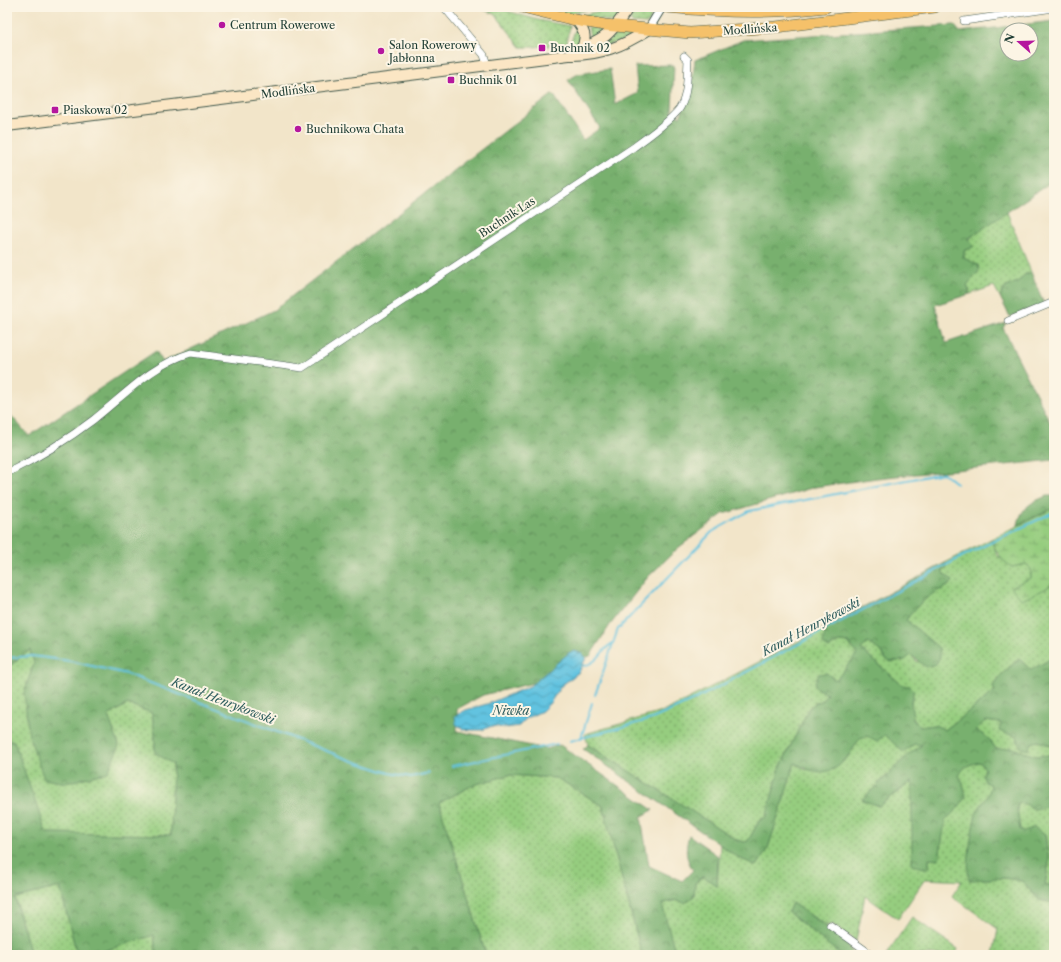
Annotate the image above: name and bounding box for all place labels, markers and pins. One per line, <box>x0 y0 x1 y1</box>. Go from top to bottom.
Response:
place label: Centrum Rowerowe <box>230 18 335 32</box>
marker: Centrum Rowerowe <box>217 20 227 30</box>
place label: Salon Rowerowy Jabłonna <box>387 38 478 65</box>
place label: Buchnik 02 <box>550 41 610 55</box>
marker: Buchnik 02 <box>537 43 547 53</box>
marker: Salon Rowerowy Jabłonna <box>376 46 386 56</box>
place label: Buchnik 01 <box>459 73 517 87</box>
marker: Buchnik 01 <box>446 75 456 85</box>
place label: Piaskowa 02 <box>63 103 127 117</box>
marker: Piaskowa 02 <box>50 105 60 115</box>
place label: Buchnikowa Chata <box>306 122 404 136</box>
marker: Buchnikowa Chata <box>293 124 303 134</box>

